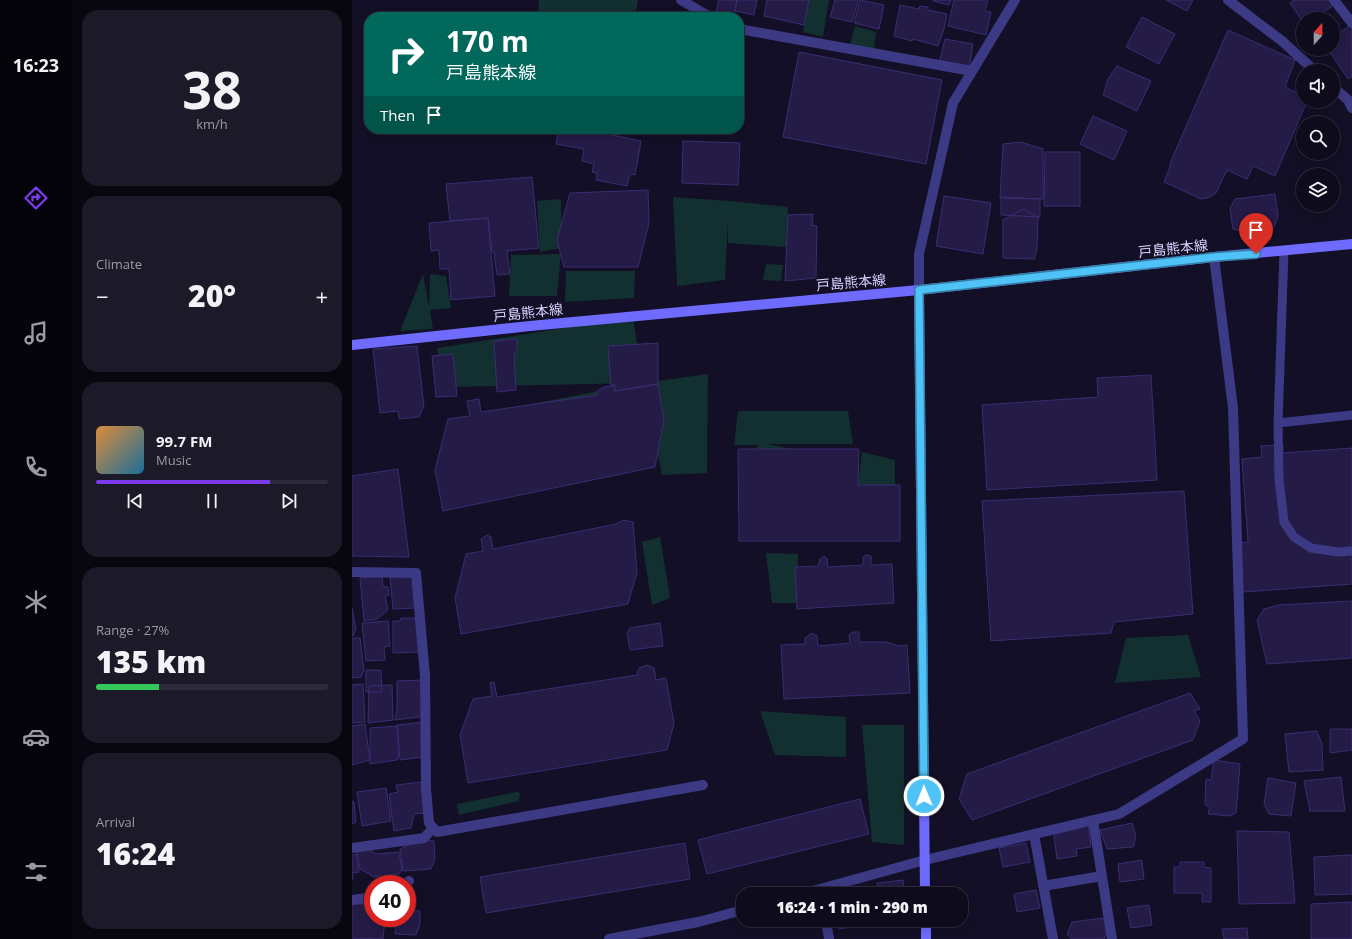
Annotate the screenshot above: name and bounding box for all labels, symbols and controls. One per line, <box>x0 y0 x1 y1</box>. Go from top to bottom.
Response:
north arrow <box>1296 12 1340 56</box>
map controls <box>1296 12 1340 212</box>
text: 170 m <box>446 22 529 60</box>
icon: right <box>380 28 432 80</box>
text: 16:23 <box>13 53 59 77</box>
text: 38 <box>182 53 242 124</box>
text: 戸島熊本線 <box>446 60 536 84</box>
button: sound <box>1296 64 1340 108</box>
icon: arrive <box>423 104 445 126</box>
text: Then <box>380 105 415 125</box>
text: km/h <box>196 115 228 133</box>
button: search <box>1296 116 1340 160</box>
button: layers <box>1296 168 1340 212</box>
icon: directions <box>22 184 50 212</box>
pin <box>1239 213 1273 254</box>
icon: arrive <box>1245 219 1267 241</box>
street label: 戸島熊本線 <box>1137 235 1209 261</box>
text: Climate <box>96 255 142 273</box>
street label: 戸島熊本線 <box>815 269 887 295</box>
text: 20° <box>188 275 236 316</box>
text: − <box>96 281 109 311</box>
text: + <box>315 281 328 311</box>
street label: 戸島熊本線 <box>492 299 564 325</box>
icon: music <box>22 319 50 347</box>
text: 99.7 FM <box>156 431 212 451</box>
text: Music <box>156 451 191 469</box>
icon: phone <box>22 453 50 481</box>
icon: previous <box>124 490 146 512</box>
icon: pause <box>201 490 223 512</box>
icon: next <box>278 490 300 512</box>
icon: climate <box>22 588 50 616</box>
text: Range · 27% <box>96 621 169 639</box>
text: 135 km <box>96 641 206 682</box>
icon: car <box>22 723 50 751</box>
position arrow <box>903 775 945 817</box>
text: Arrival <box>96 813 135 831</box>
text: 16:24 <box>96 833 175 874</box>
icon: filters <box>22 858 50 886</box>
speed limit sign: 40 <box>364 875 416 927</box>
text: 16:24 · 1 min · 290 m <box>776 897 928 917</box>

